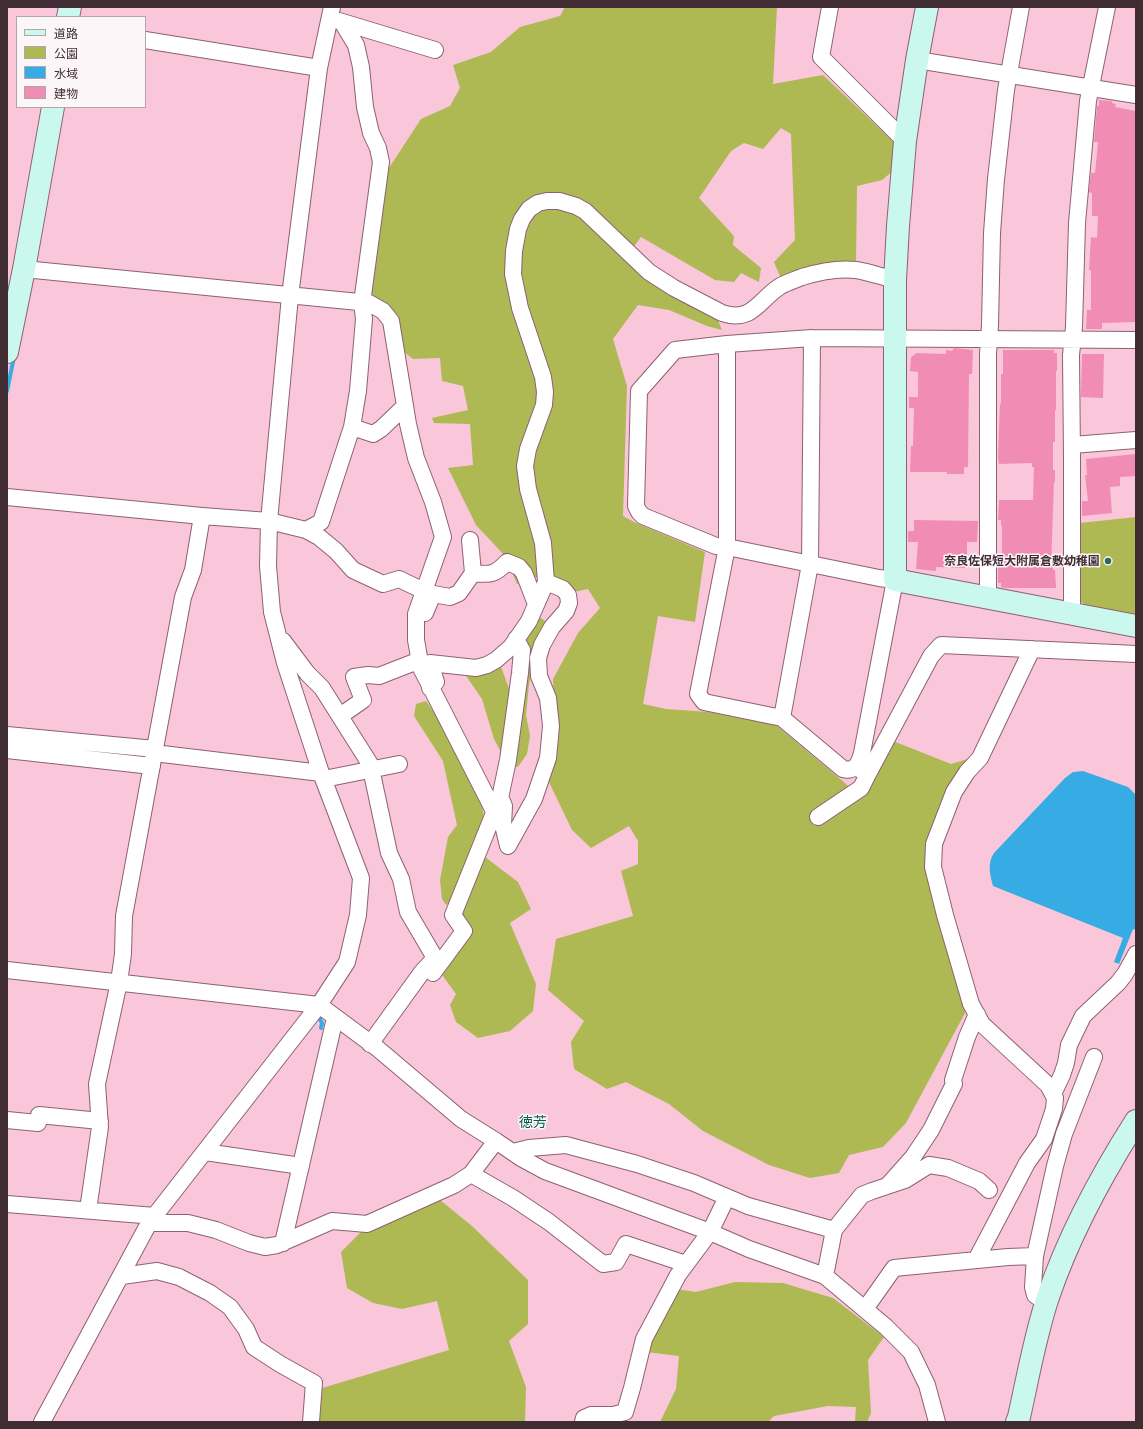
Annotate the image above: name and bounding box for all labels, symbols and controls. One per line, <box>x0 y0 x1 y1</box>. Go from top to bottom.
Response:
legend <box>16 16 146 108</box>
text: 道路 <box>54 26 78 40</box>
text: 公園 <box>54 46 78 60</box>
text: 水域 <box>54 66 78 80</box>
text: 建物 <box>54 86 78 100</box>
place label: 奈良佐保短大附属倉敷幼稚園 <box>944 554 1100 568</box>
marker: 奈良佐保短大附属倉敷幼稚園 <box>1103 556 1113 566</box>
district label: 徳芳 <box>519 1114 547 1130</box>

